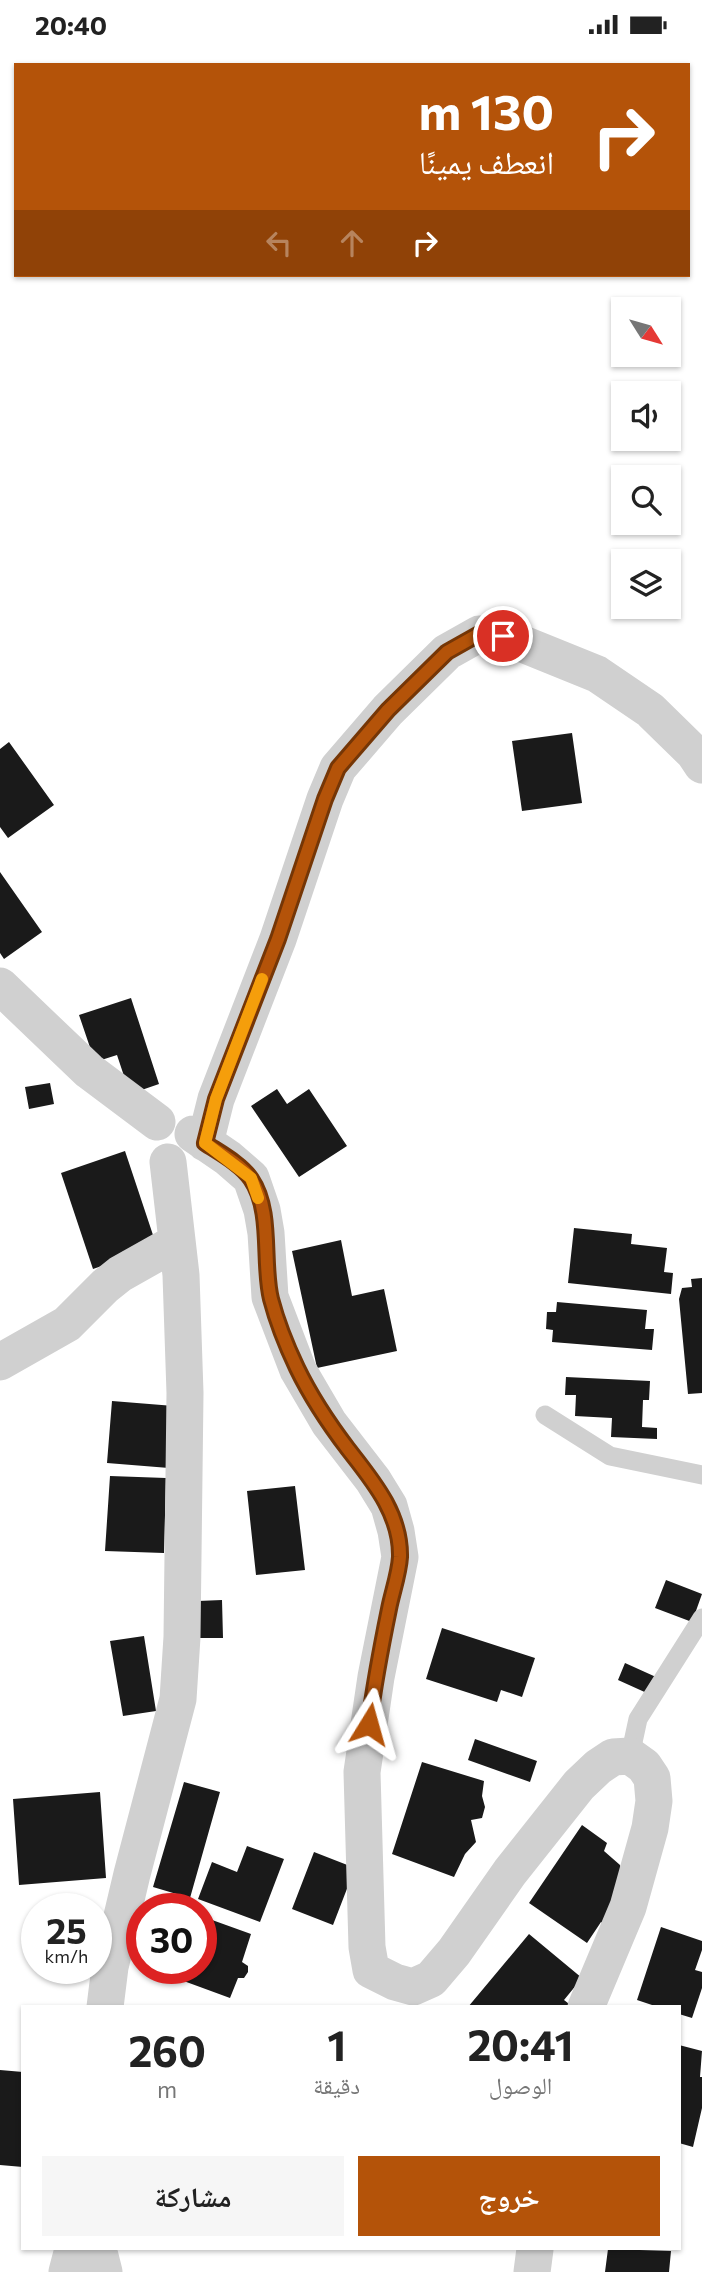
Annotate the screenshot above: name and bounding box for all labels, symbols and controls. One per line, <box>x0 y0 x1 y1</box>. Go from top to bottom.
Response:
text: 20:40 <box>35 9 107 40</box>
text: 130 m <box>419 80 554 140</box>
icon: right <box>578 91 669 182</box>
text: انعطف يمينًا <box>419 141 554 181</box>
icon: left <box>260 224 298 262</box>
icon: ahead <box>333 224 371 262</box>
icon: right <box>406 224 444 262</box>
north arrow <box>611 297 681 367</box>
map controls <box>611 297 681 619</box>
button: sound <box>611 381 681 451</box>
button: search <box>611 465 681 535</box>
button: layers <box>611 549 681 619</box>
pin <box>473 606 533 666</box>
icon: arrive <box>484 617 522 655</box>
position arrow <box>332 1687 406 1761</box>
speed limit sign: 30 <box>126 1893 217 1984</box>
text: 25 <box>46 1908 87 1951</box>
text: km/h <box>45 1945 88 1967</box>
text: 1 <box>327 2018 346 2070</box>
text: 20:41 <box>467 2018 574 2070</box>
text: 260 <box>128 2024 206 2076</box>
text: دقيقة <box>313 2071 360 2099</box>
text: الوصول <box>489 2071 552 2099</box>
text: m <box>157 2075 177 2103</box>
button: مشاركة <box>42 2156 344 2236</box>
button: خروج <box>358 2156 660 2236</box>

